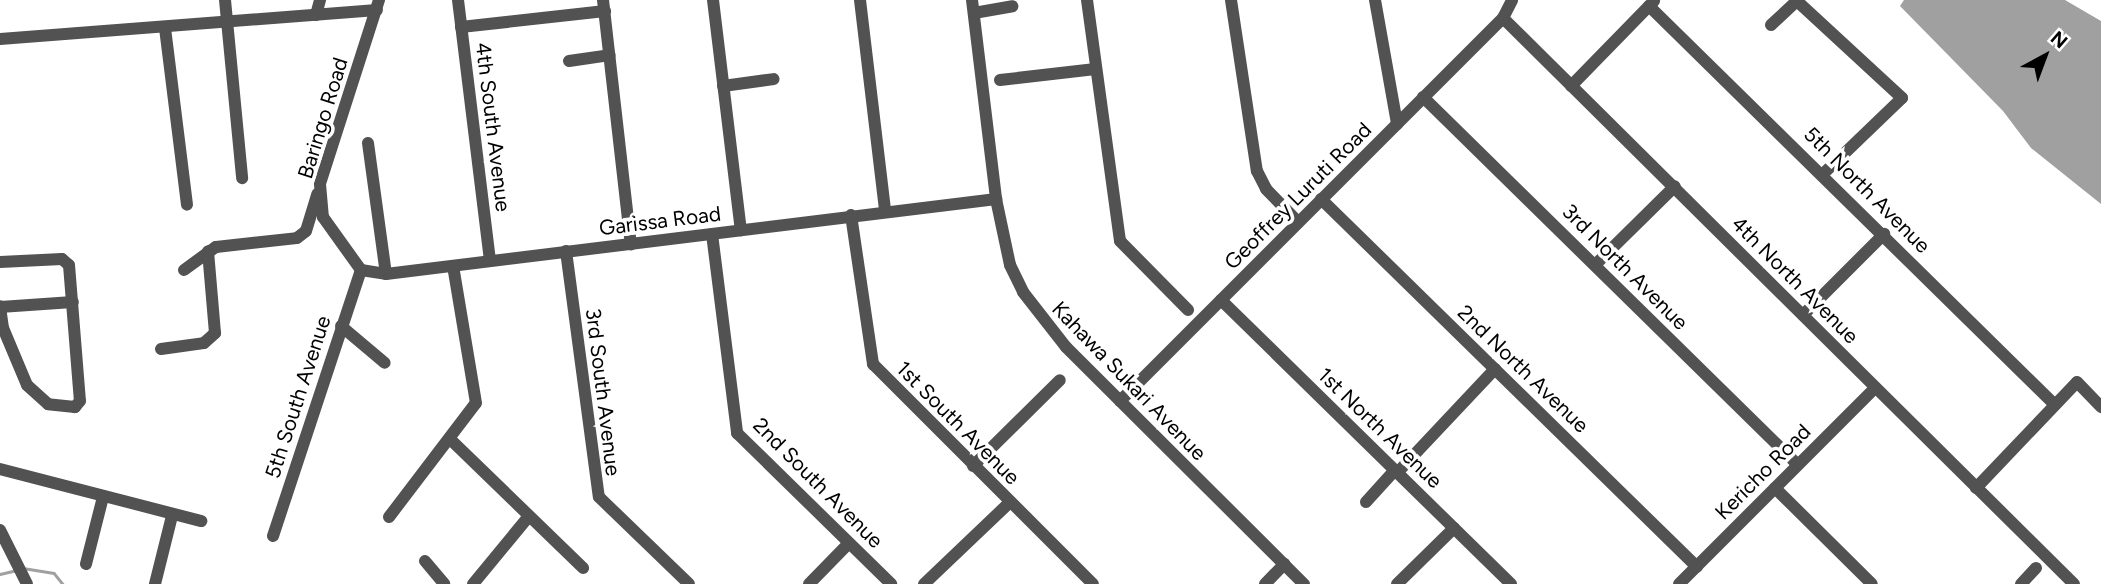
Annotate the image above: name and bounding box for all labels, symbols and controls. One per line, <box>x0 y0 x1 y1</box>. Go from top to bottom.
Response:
north arrow <box>2010 21 2080 91</box>
text: N <box>2046 26 2072 53</box>
street label: 4th South Avenue <box>470 41 516 213</box>
street label: Baringo Road <box>293 54 353 182</box>
street label: Geoffrey Luruti Road <box>1219 117 1377 275</box>
street label: 5th North Avenue <box>1799 122 1935 258</box>
street label: 3rd North Avenue <box>1557 199 1693 335</box>
street label: Garissa Road <box>598 201 722 241</box>
street label: 4th North Avenue <box>1726 211 1864 349</box>
street label: Kahawa Sukari Avenue <box>1047 296 1211 466</box>
street label: 2nd North Avenue <box>1452 300 1594 438</box>
street label: 3rd South Avenue <box>580 307 626 477</box>
street label: 5th South Avenue <box>260 312 336 482</box>
street label: 1st South Avenue <box>891 356 1025 490</box>
street label: 1st North Avenue <box>1313 362 1447 494</box>
street label: 2nd South Avenue <box>748 413 888 553</box>
street label: Kericho Road <box>1710 419 1816 525</box>

